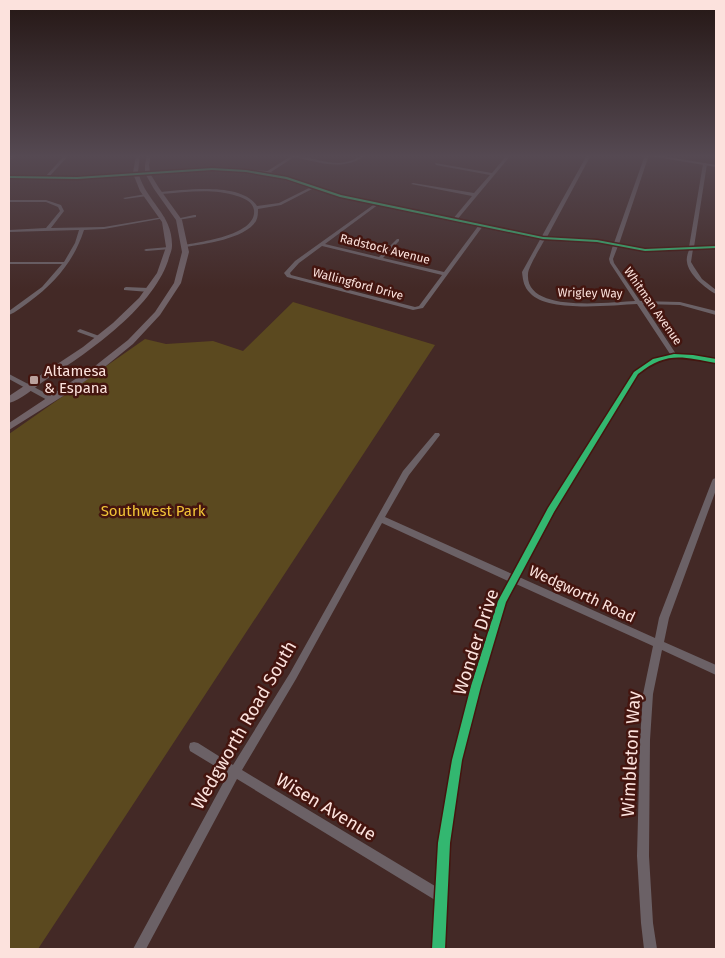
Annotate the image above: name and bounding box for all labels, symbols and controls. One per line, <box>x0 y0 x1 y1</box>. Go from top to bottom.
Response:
street label: Radstock Avenue <box>338 231 432 267</box>
street label: Wallingford Drive <box>311 265 405 303</box>
street label: Whitman Avenue <box>621 265 685 347</box>
street label: Wrigley Way <box>557 285 623 301</box>
place label: Altamesa & Espana <box>44 362 108 397</box>
marker: Altamesa & Espana <box>28 374 40 386</box>
park label: Southwest Park <box>101 502 206 520</box>
street label: Wedgworth Road <box>526 561 638 627</box>
street label: Wonder Drive <box>449 586 503 698</box>
street label: Wedgworth Road South <box>187 637 301 813</box>
street label: Wimbleton Way <box>617 690 645 817</box>
street label: Wisen Avenue <box>272 768 380 846</box>

